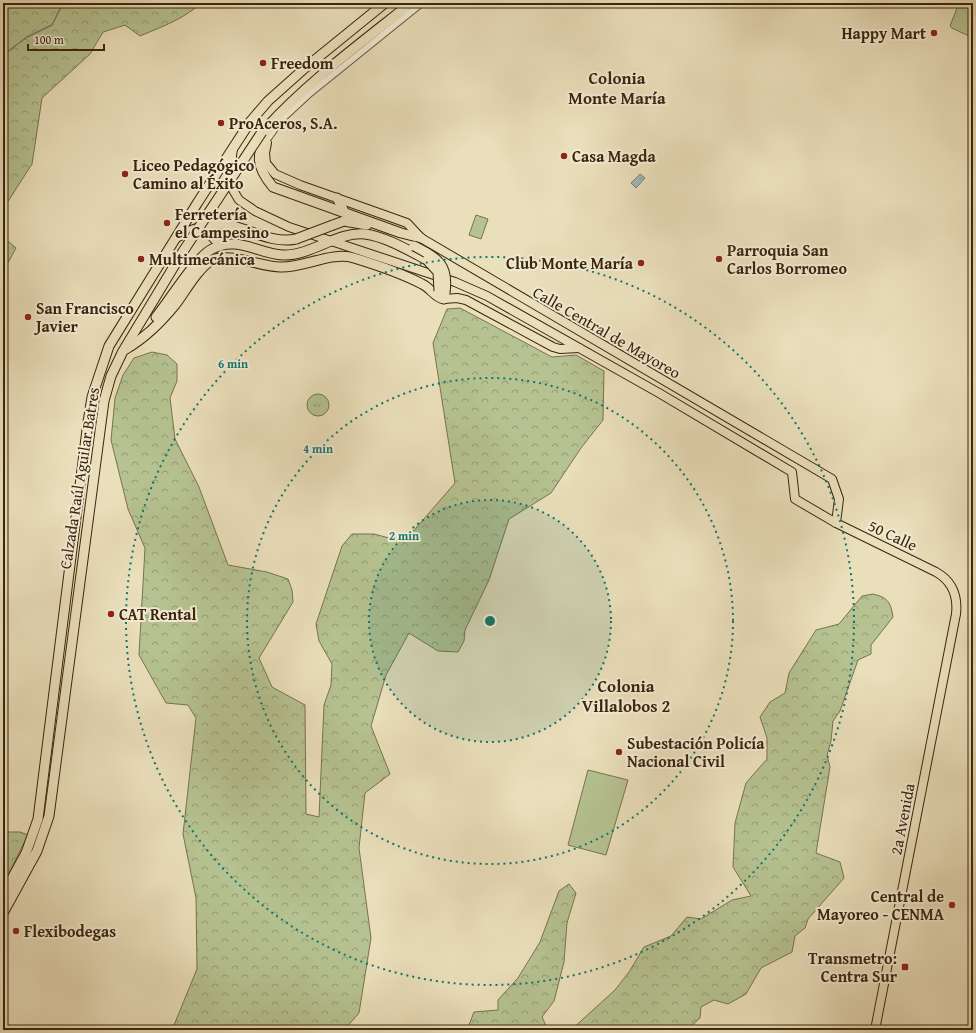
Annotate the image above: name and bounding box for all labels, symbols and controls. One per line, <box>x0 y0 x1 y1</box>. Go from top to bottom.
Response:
place label: Happy Mart <box>841 21 926 45</box>
scale bar <box>28 26 104 52</box>
marker: Happy Mart <box>929 28 939 38</box>
text: 100 m <box>34 31 64 48</box>
place label: Freedom <box>271 51 334 75</box>
marker: Freedom <box>258 58 268 68</box>
district label: Colonia Monte María <box>568 65 666 110</box>
place label: ProAceros, S.A. <box>229 111 338 135</box>
marker: ProAceros, S.A. <box>216 118 226 128</box>
place label: Casa Magda <box>572 144 656 168</box>
marker: Casa Magda <box>559 151 569 161</box>
place label: Liceo Pedagógico Camino al Éxito <box>133 153 255 195</box>
marker: Liceo Pedagógico Camino al Éxito <box>120 169 130 179</box>
place label: Ferretería el Campesino <box>175 202 270 244</box>
marker: Ferretería el Campesino <box>162 218 172 228</box>
place label: Parroquia San Carlos Borromeo <box>727 238 847 280</box>
place label: Multimecánica <box>149 247 256 271</box>
place label: Club Monte María <box>506 251 634 275</box>
marker: Multimecánica <box>136 254 146 264</box>
marker: Parroquia San Carlos Borromeo <box>714 254 724 264</box>
marker: Club Monte María <box>636 258 646 268</box>
street label: Calle Central de Mayoreo <box>529 280 685 384</box>
place label: San Francisco Javier <box>33 296 134 338</box>
marker: San Francisco Javier <box>23 312 33 322</box>
text: 6 min <box>218 355 248 372</box>
street label: Calzada Raúl Aguilar Batres <box>53 385 105 571</box>
text: 4 min <box>303 440 333 457</box>
street label: 50 Calle <box>865 513 921 557</box>
text: 2 min <box>389 527 419 544</box>
place label: CAT Rental <box>119 602 196 626</box>
marker: CAT Rental <box>106 609 116 619</box>
centre of rings <box>483 614 497 628</box>
district label: Colonia Villalobos 2 <box>582 673 670 718</box>
place label: Subestación Policía Nacional Civil <box>627 731 765 773</box>
marker: Subestación Policía Nacional Civil <box>614 747 624 757</box>
street label: 2a Avenida <box>883 781 921 857</box>
place label: Central de Mayoreo - CENMA <box>817 884 945 926</box>
marker: Central de Mayoreo - CENMA <box>947 900 957 910</box>
place label: Flexibodegas <box>24 919 116 943</box>
marker: Flexibodegas <box>11 926 21 936</box>
place label: Transmetro: Centra Sur <box>808 946 898 988</box>
marker: Transmetro: Centra Sur <box>900 962 910 972</box>

